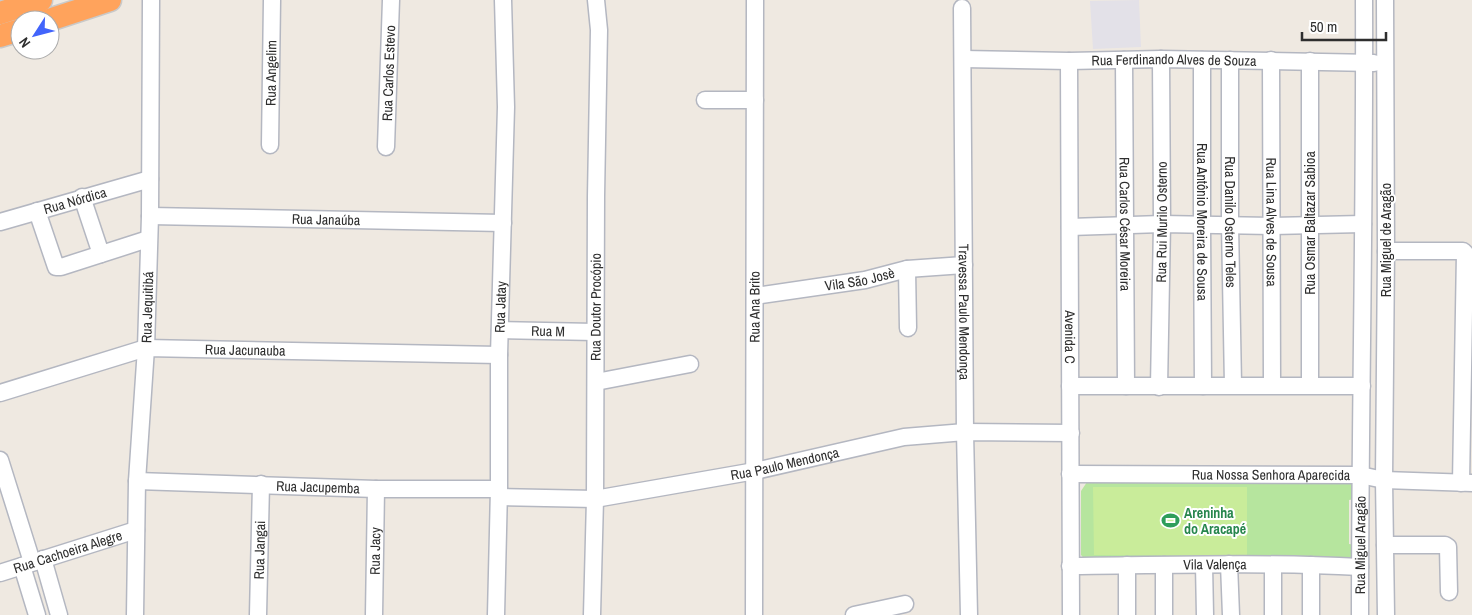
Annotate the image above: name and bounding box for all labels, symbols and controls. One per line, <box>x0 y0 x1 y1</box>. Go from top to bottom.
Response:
north arrow <box>10 10 60 60</box>
scale bar <box>1302 10 1386 42</box>
text: 50 m <box>1310 16 1337 37</box>
street label: Rua Carlos Estevo <box>378 25 399 121</box>
text: N <box>15 34 34 51</box>
street label: Rua Angelim <box>262 40 280 106</box>
street label: Rua Ferdinando Alves de Souza <box>1091 50 1257 70</box>
street label: Rua Antônio Moreira de Sousa <box>1193 143 1211 302</box>
street label: Rua Osmar Baltazar Sabioa <box>1301 151 1319 295</box>
street label: Rua Danilo Osterno Teles <box>1221 156 1240 288</box>
street label: Rua Carlos César Moreira <box>1116 157 1134 292</box>
street label: Rua Lina Alves de Sousa <box>1262 157 1281 287</box>
street label: Rua Rui Murilo Osterno <box>1152 161 1171 283</box>
street label: Rua Nórdica <box>41 183 109 218</box>
street label: Rua Miguel de Aragão <box>1377 183 1395 297</box>
street label: Rua Janaúba <box>292 210 361 229</box>
street label: Travessa Paulo Mendonça <box>955 244 974 381</box>
street label: Rua Doutor Procópio <box>586 253 605 361</box>
street label: Vila São Josè <box>824 264 897 295</box>
street label: Rua Jequitibá <box>137 271 157 343</box>
street label: Rua Ana Brito <box>745 271 764 343</box>
street label: Rua Jatay <box>491 281 510 333</box>
street label: Avenida C <box>1061 309 1079 364</box>
street label: Rua M <box>531 322 565 340</box>
street label: Rua Jacunauba <box>205 340 286 360</box>
street label: Rua Paulo Mendonça <box>729 443 841 484</box>
street label: Rua Nossa Senhora Aparecida <box>1192 465 1351 484</box>
street label: Rua Jacupemba <box>276 477 361 497</box>
street label: Rua Miguel Aragão <box>1351 496 1369 594</box>
place label: Areninha do Aracapé <box>1184 504 1246 538</box>
sports icon: Areninha do Aracapé <box>1160 511 1180 531</box>
street label: Rua Jangai <box>250 520 269 580</box>
street label: Rua Cachoeira Alegre <box>11 526 124 577</box>
street label: Rua Jacy <box>366 527 384 575</box>
street label: Vila Valença <box>1183 555 1247 574</box>

